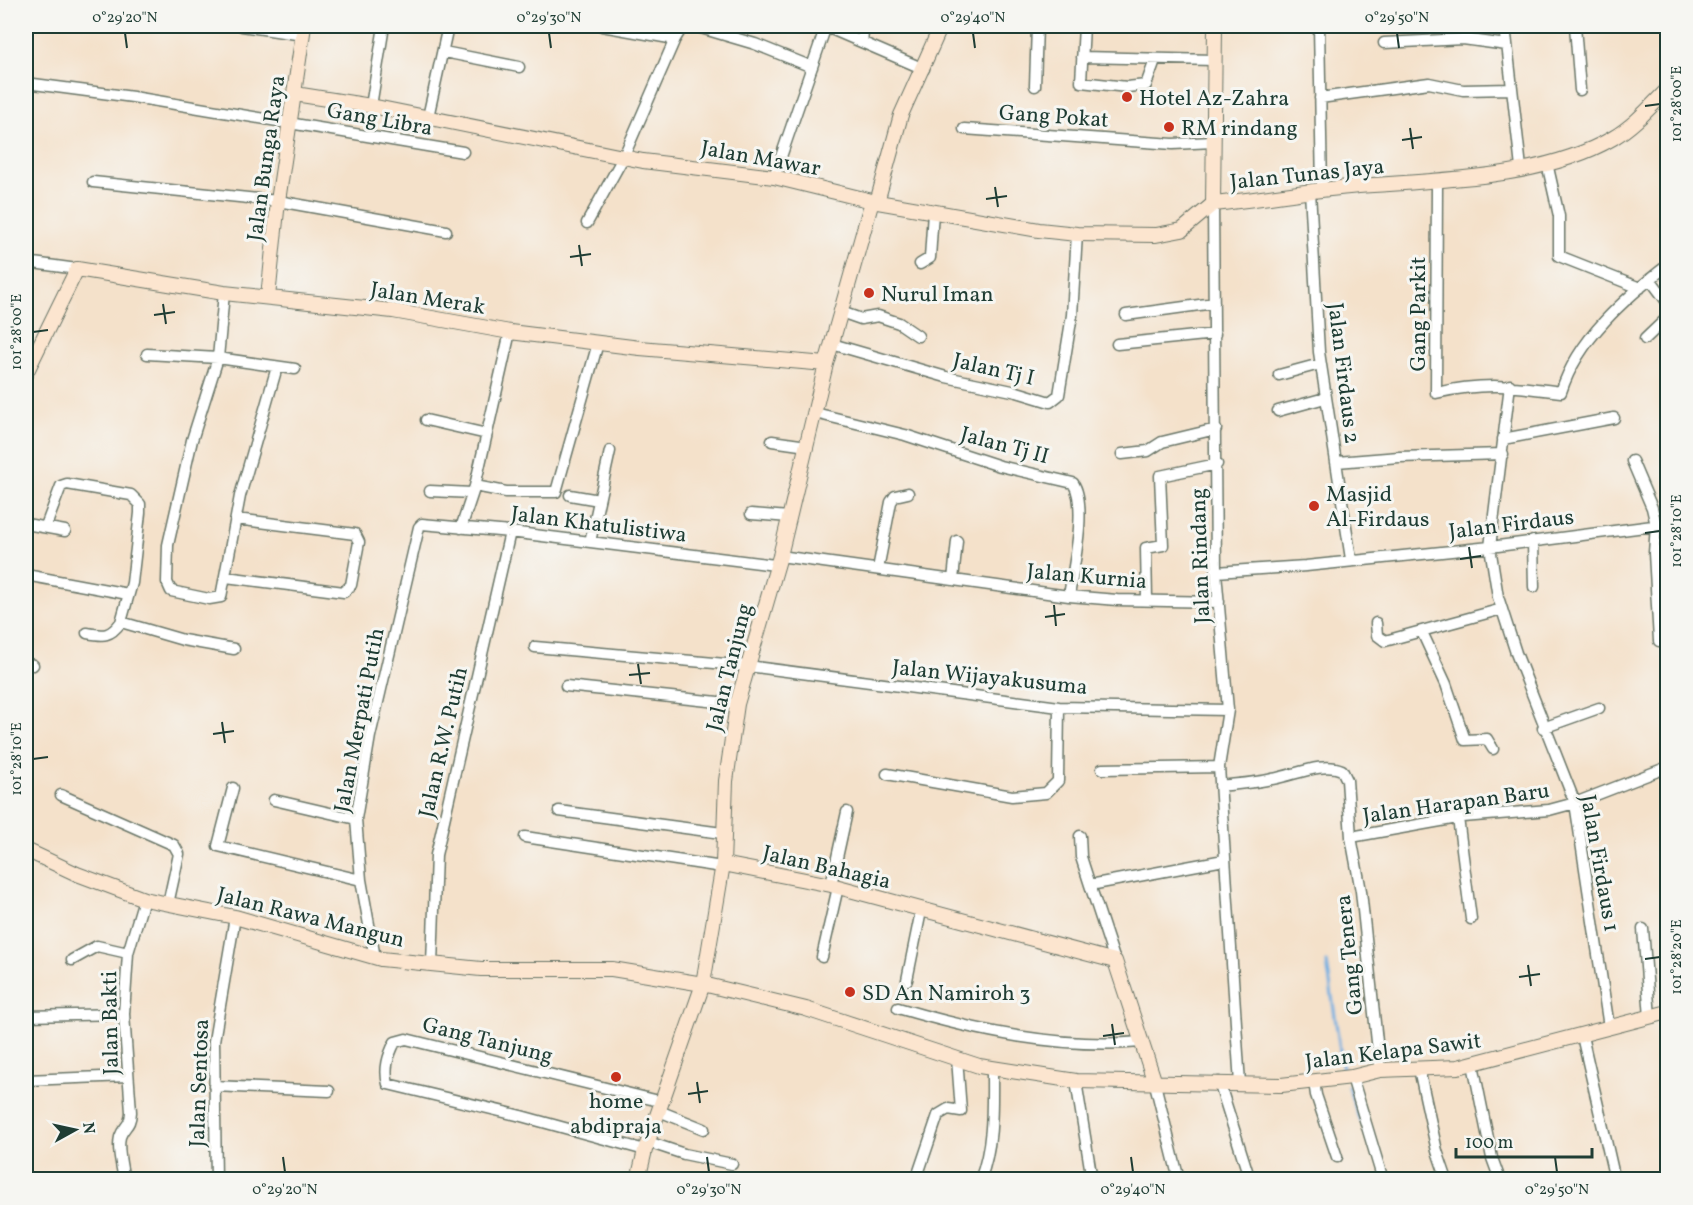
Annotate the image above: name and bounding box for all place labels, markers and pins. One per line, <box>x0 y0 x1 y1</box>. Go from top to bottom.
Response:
place label: Hotel Az-Zahra <box>1139 84 1289 115</box>
marker: Hotel Az-Zahra <box>1120 90 1134 104</box>
place label: RM rindang <box>1181 114 1298 145</box>
marker: RM rindang <box>1162 120 1176 134</box>
place label: Nurul Iman <box>881 280 994 311</box>
marker: Nurul Iman <box>862 286 876 300</box>
place label: Masjid Al-Firdaus <box>1326 480 1429 536</box>
marker: Masjid Al-Firdaus <box>1307 499 1321 513</box>
place label: SD An Namiroh 3 <box>862 979 1031 1010</box>
marker: SD An Namiroh 3 <box>843 985 857 999</box>
marker: home abdipraja <box>609 1070 623 1084</box>
place label: home abdipraja <box>570 1087 662 1143</box>

